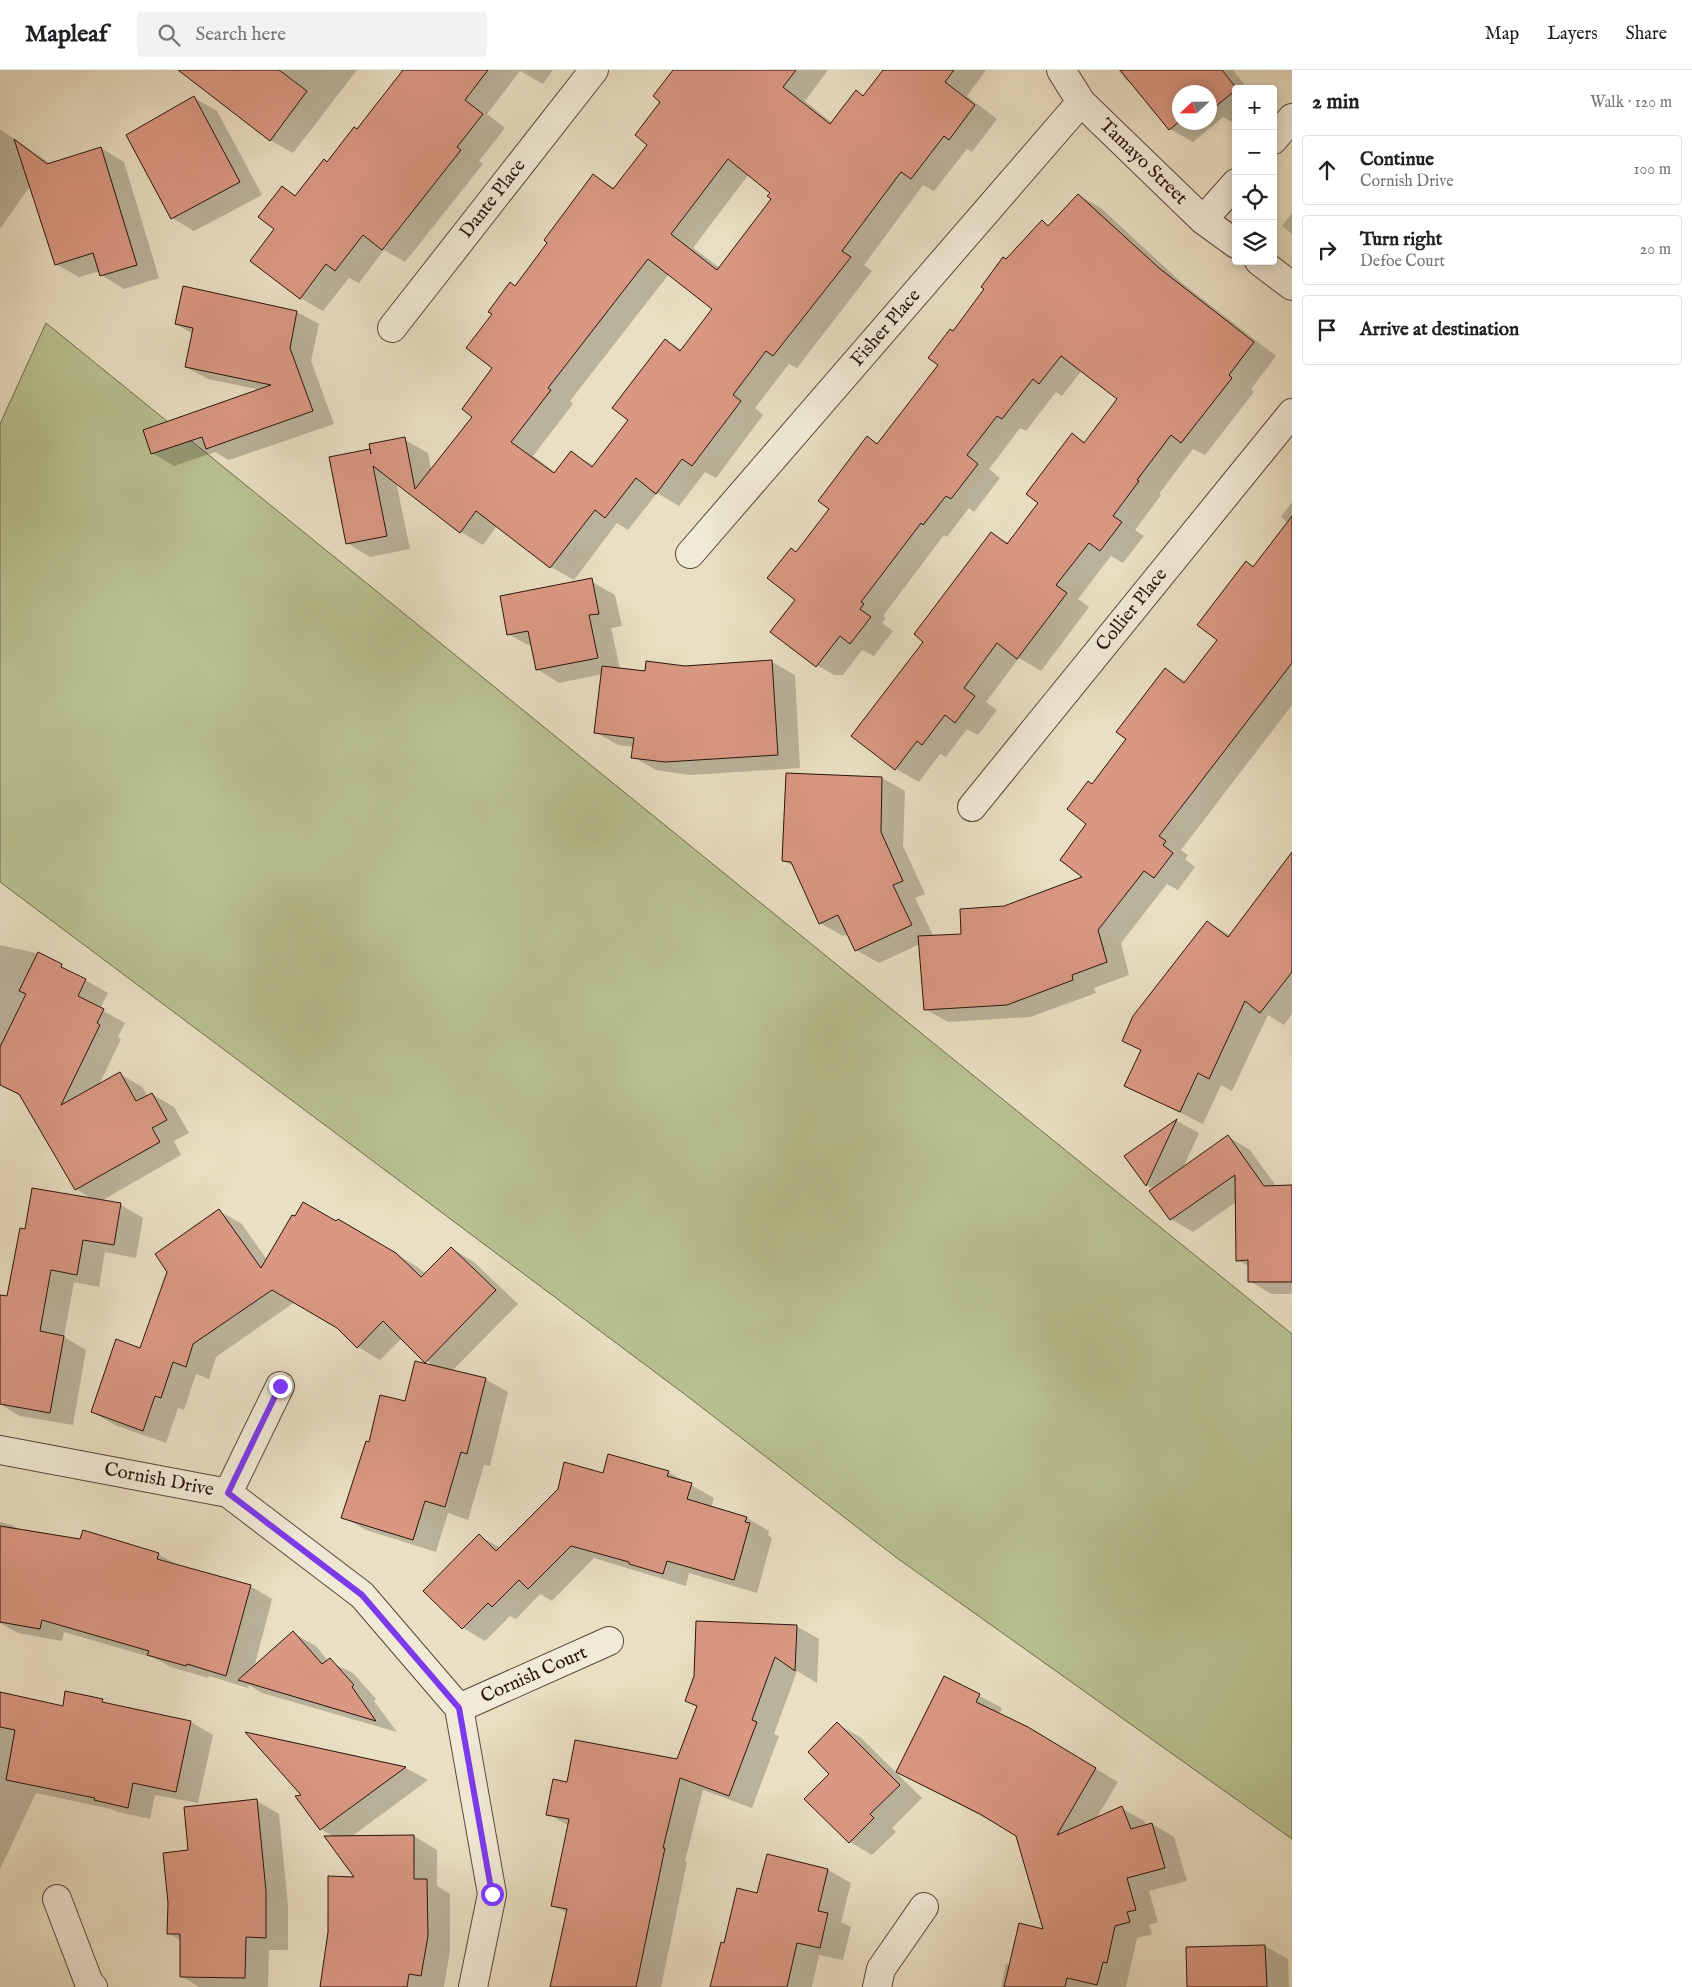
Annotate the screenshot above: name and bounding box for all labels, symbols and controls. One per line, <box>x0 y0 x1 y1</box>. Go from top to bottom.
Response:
search box <box>137 12 487 57</box>
text: Mapleaf <box>25 19 107 50</box>
icon: search <box>155 21 183 49</box>
text: Search here <box>195 23 286 47</box>
text: Map <box>1485 23 1519 46</box>
text: Layers <box>1547 23 1598 46</box>
text: Share <box>1626 23 1667 46</box>
north arrow <box>1172 85 1217 130</box>
map controls <box>1232 85 1277 265</box>
button: + <box>1232 85 1277 130</box>
text: 2 min <box>1312 89 1359 116</box>
text: Walk · 120 m <box>1590 93 1672 113</box>
street label: Tamayo Street <box>1094 114 1193 211</box>
button: − <box>1232 130 1277 175</box>
text: Continue <box>1360 148 1434 172</box>
street label: Dante Place <box>455 154 532 244</box>
icon: ahead <box>1313 156 1341 184</box>
text: 100 m <box>1634 160 1671 180</box>
text: Cornish Drive <box>1360 172 1454 192</box>
button: locate <box>1232 175 1277 220</box>
button: layers <box>1232 220 1277 265</box>
text: Turn right <box>1360 228 1442 252</box>
icon: right <box>1313 236 1341 264</box>
text: 20 m <box>1640 240 1671 260</box>
text: Defoe Court <box>1360 252 1445 272</box>
street label: Fisher Place <box>846 284 926 372</box>
icon: arrive <box>1313 316 1341 344</box>
text: Arrive at destination <box>1360 318 1519 342</box>
street label: Collier Place <box>1091 563 1173 657</box>
route end <box>269 1375 292 1398</box>
street label: Cornish Drive <box>102 1458 216 1502</box>
street label: Cornish Court <box>477 1641 591 1709</box>
route start <box>481 1883 504 1906</box>

